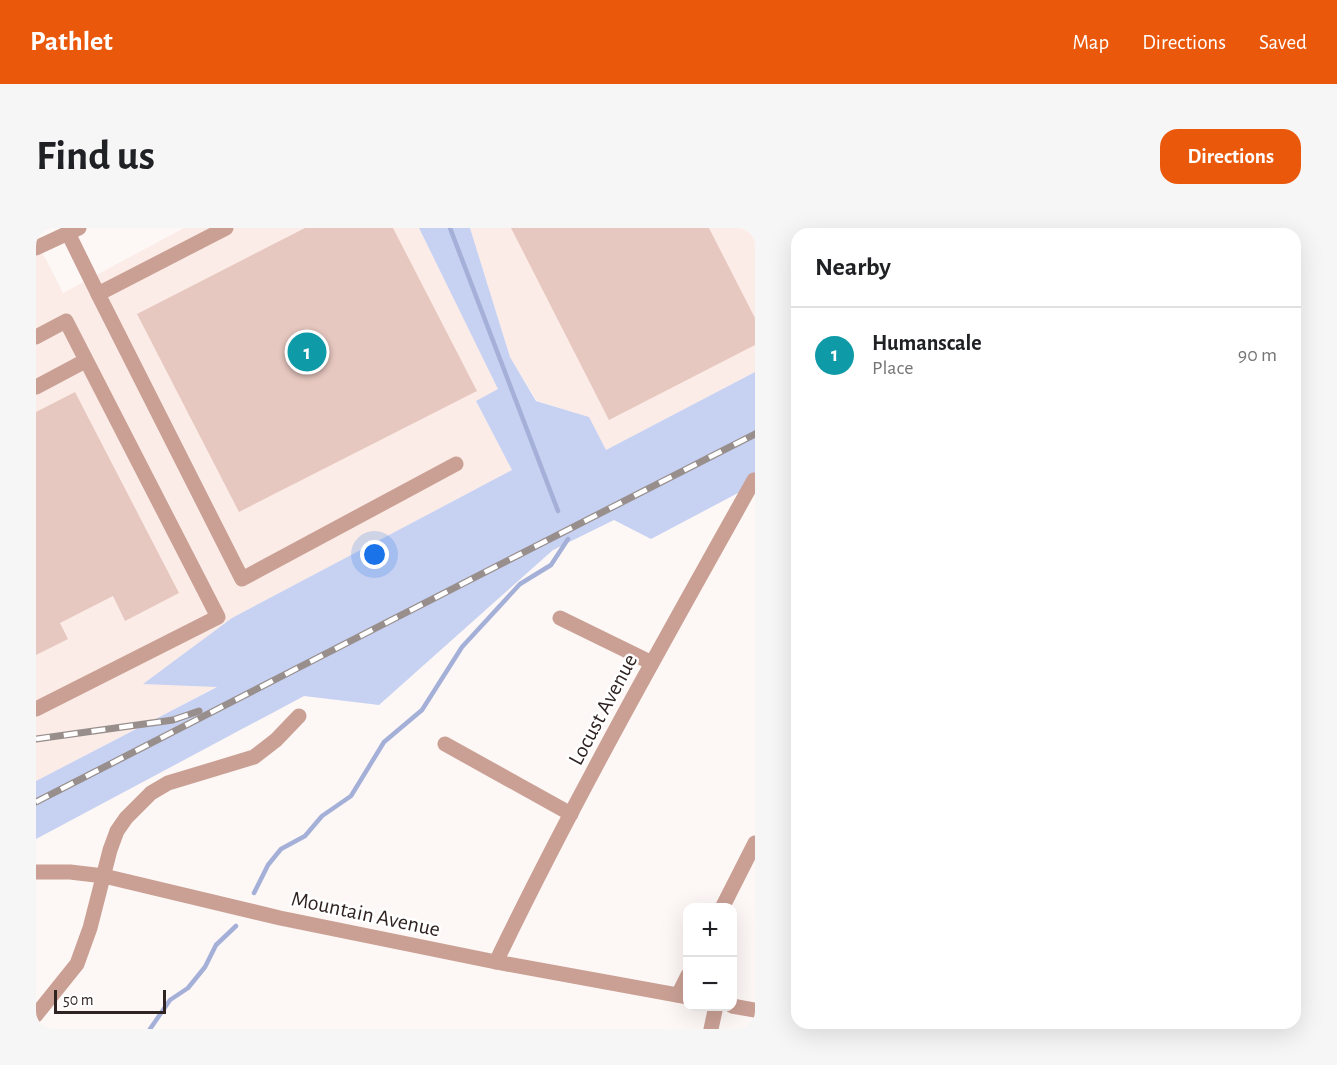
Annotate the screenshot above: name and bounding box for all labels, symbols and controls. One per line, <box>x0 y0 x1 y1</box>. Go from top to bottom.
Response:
text: Pathlet <box>30 28 113 56</box>
text: Map <box>1073 32 1109 53</box>
text: Directions <box>1142 32 1226 53</box>
text: Saved <box>1259 32 1307 53</box>
button: Directions <box>1160 129 1301 184</box>
text: Find us <box>36 135 155 177</box>
text: Nearby <box>815 254 891 280</box>
pin: 1 <box>288 330 326 374</box>
text: Humanscale <box>872 332 982 354</box>
text: 1 <box>831 345 838 365</box>
text: 90 m <box>1238 345 1277 365</box>
text: Place <box>872 358 913 378</box>
your location <box>360 540 389 569</box>
street label: Locust Avenue <box>564 650 641 769</box>
street label: Mountain Avenue <box>289 887 442 941</box>
map controls <box>683 903 737 1011</box>
button: + <box>683 903 737 957</box>
button: − <box>683 957 737 1011</box>
scale bar <box>54 987 166 1014</box>
text: 50 m <box>63 992 94 1008</box>

